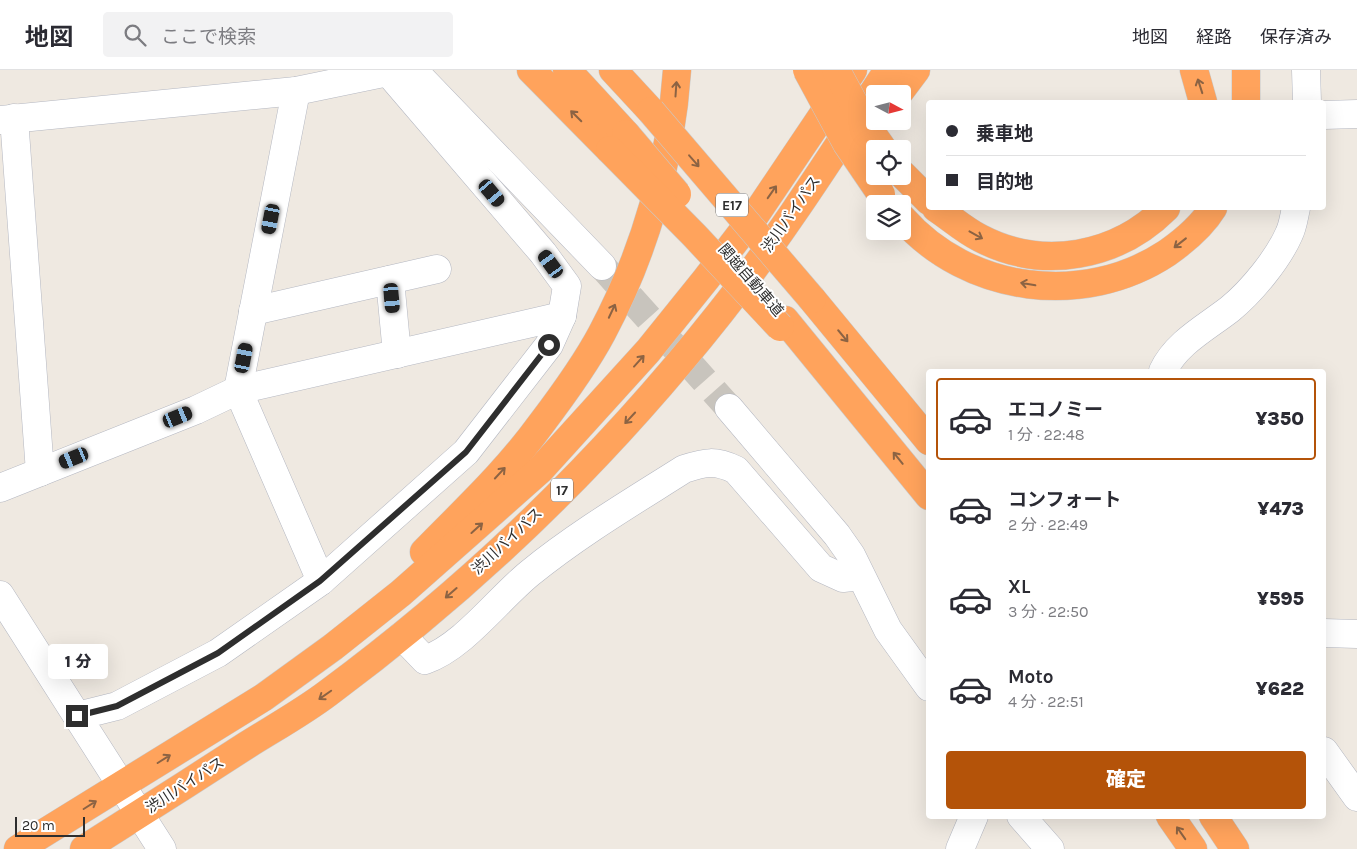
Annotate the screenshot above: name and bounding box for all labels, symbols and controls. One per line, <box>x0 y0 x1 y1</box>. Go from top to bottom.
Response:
search box <box>103 12 453 57</box>
icon: search <box>121 21 149 49</box>
text: 地図 <box>25 23 73 51</box>
text: ここで検索 <box>161 26 256 48</box>
text: 地図 <box>1132 26 1168 48</box>
text: 経路 <box>1196 26 1232 48</box>
text: 保存済み <box>1260 26 1332 48</box>
one-way arrow <box>1194 78 1204 94</box>
one-way arrow <box>671 81 681 97</box>
north arrow <box>866 85 911 130</box>
map controls <box>866 85 911 240</box>
one-way arrow <box>570 109 582 122</box>
text: 乗車地 <box>976 123 1033 145</box>
button: locate <box>866 140 911 185</box>
one-way arrow <box>688 154 699 167</box>
text: 目的地 <box>976 171 1033 193</box>
street label: 渋川バイパス <box>758 172 824 256</box>
car <box>476 177 507 209</box>
one-way arrow <box>766 185 777 199</box>
road number: E17 <box>716 194 748 216</box>
button: layers <box>866 195 911 240</box>
car <box>260 203 281 235</box>
one-way arrow <box>969 231 983 241</box>
one-way arrow <box>1173 238 1187 248</box>
street label: 関越自動車道 <box>715 240 787 320</box>
car <box>536 247 565 281</box>
one-way arrow <box>1020 279 1036 288</box>
car <box>383 282 400 314</box>
one-way arrow <box>607 304 617 319</box>
one-way arrow <box>838 330 849 343</box>
route start <box>538 334 560 356</box>
car <box>233 342 254 374</box>
one-way arrow <box>633 355 645 368</box>
icon: car <box>948 397 993 442</box>
text: エコノミー <box>1008 399 1103 421</box>
car <box>161 404 194 430</box>
text: ¥350 <box>1255 408 1304 430</box>
one-way arrow <box>624 412 636 425</box>
text: 1 分 · 22:48 <box>1008 425 1085 444</box>
car <box>57 445 90 471</box>
one-way arrow <box>893 452 904 465</box>
one-way arrow <box>494 467 506 479</box>
road number: 17 <box>551 478 573 502</box>
icon: car <box>948 487 993 532</box>
text: コンフォート <box>1008 489 1121 511</box>
text: ¥473 <box>1258 498 1304 520</box>
street label: 渋川バイパス <box>468 504 546 578</box>
text: 2 分 · 22:49 <box>1008 515 1088 534</box>
one-way arrow <box>470 522 483 533</box>
text: XL <box>1008 576 1030 598</box>
icon: car <box>948 577 993 622</box>
one-way arrow <box>445 587 458 598</box>
text: ¥595 <box>1257 588 1304 610</box>
text: 3 分 · 22:50 <box>1008 602 1088 621</box>
callout: 1 分 <box>47 644 107 678</box>
text: 1 分 <box>65 652 91 671</box>
text: Moto <box>1008 666 1054 688</box>
icon: car <box>948 667 993 712</box>
text: ¥622 <box>1256 678 1304 700</box>
one-way arrow <box>318 690 332 700</box>
text: 4 分 · 22:51 <box>1008 692 1084 711</box>
route end <box>66 705 88 727</box>
button: 確定 <box>946 751 1306 809</box>
street label: 渋川バイパス <box>142 753 228 817</box>
one-way arrow <box>156 753 170 763</box>
one-way arrow <box>82 800 96 810</box>
scale bar <box>15 814 85 837</box>
text: 20 m <box>22 817 55 834</box>
one-way arrow <box>1176 827 1187 840</box>

